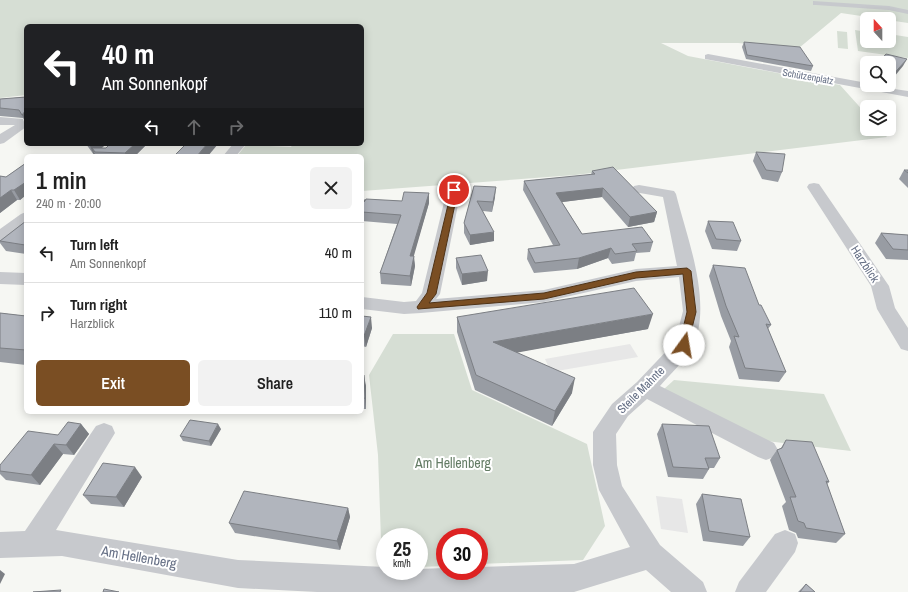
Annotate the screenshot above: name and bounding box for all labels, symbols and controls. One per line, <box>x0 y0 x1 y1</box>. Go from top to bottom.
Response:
north arrow <box>860 12 896 48</box>
map controls <box>860 12 896 136</box>
text: 40 m <box>102 35 154 73</box>
icon: left <box>36 40 88 92</box>
button: search <box>860 56 896 92</box>
street label: Schützenplatz <box>781 66 834 87</box>
text: Am Sonnenkopf <box>102 71 207 96</box>
button: layers <box>860 100 896 136</box>
icon: left <box>141 116 163 138</box>
icon: ahead <box>183 116 205 138</box>
icon: right <box>225 116 247 138</box>
text: 1 min <box>36 164 87 196</box>
button: close <box>310 167 352 209</box>
pin <box>437 173 471 207</box>
icon: arrive <box>443 179 465 201</box>
text: 240 m · 20:00 <box>36 195 101 212</box>
text: Turn left <box>70 234 118 255</box>
icon: left <box>36 242 58 264</box>
text: 40 m <box>325 242 352 263</box>
street label: Harzblick <box>847 242 883 286</box>
text: Am Sonnenkopf <box>70 255 146 272</box>
text: Turn right <box>70 294 127 315</box>
icon: right <box>36 302 58 324</box>
text: 110 m <box>319 302 352 323</box>
text: Harzblick <box>70 315 114 332</box>
position arrow <box>663 324 705 366</box>
button: Exit <box>36 360 190 406</box>
button: Share <box>198 360 352 406</box>
street label: Steile Mahnte <box>614 363 668 417</box>
park label: Am Hellenberg <box>414 454 492 472</box>
speed limit sign: 30 <box>436 528 488 580</box>
text: 25 <box>393 535 411 562</box>
street label: Am Hellenberg <box>99 541 179 573</box>
text: km/h <box>393 557 411 570</box>

